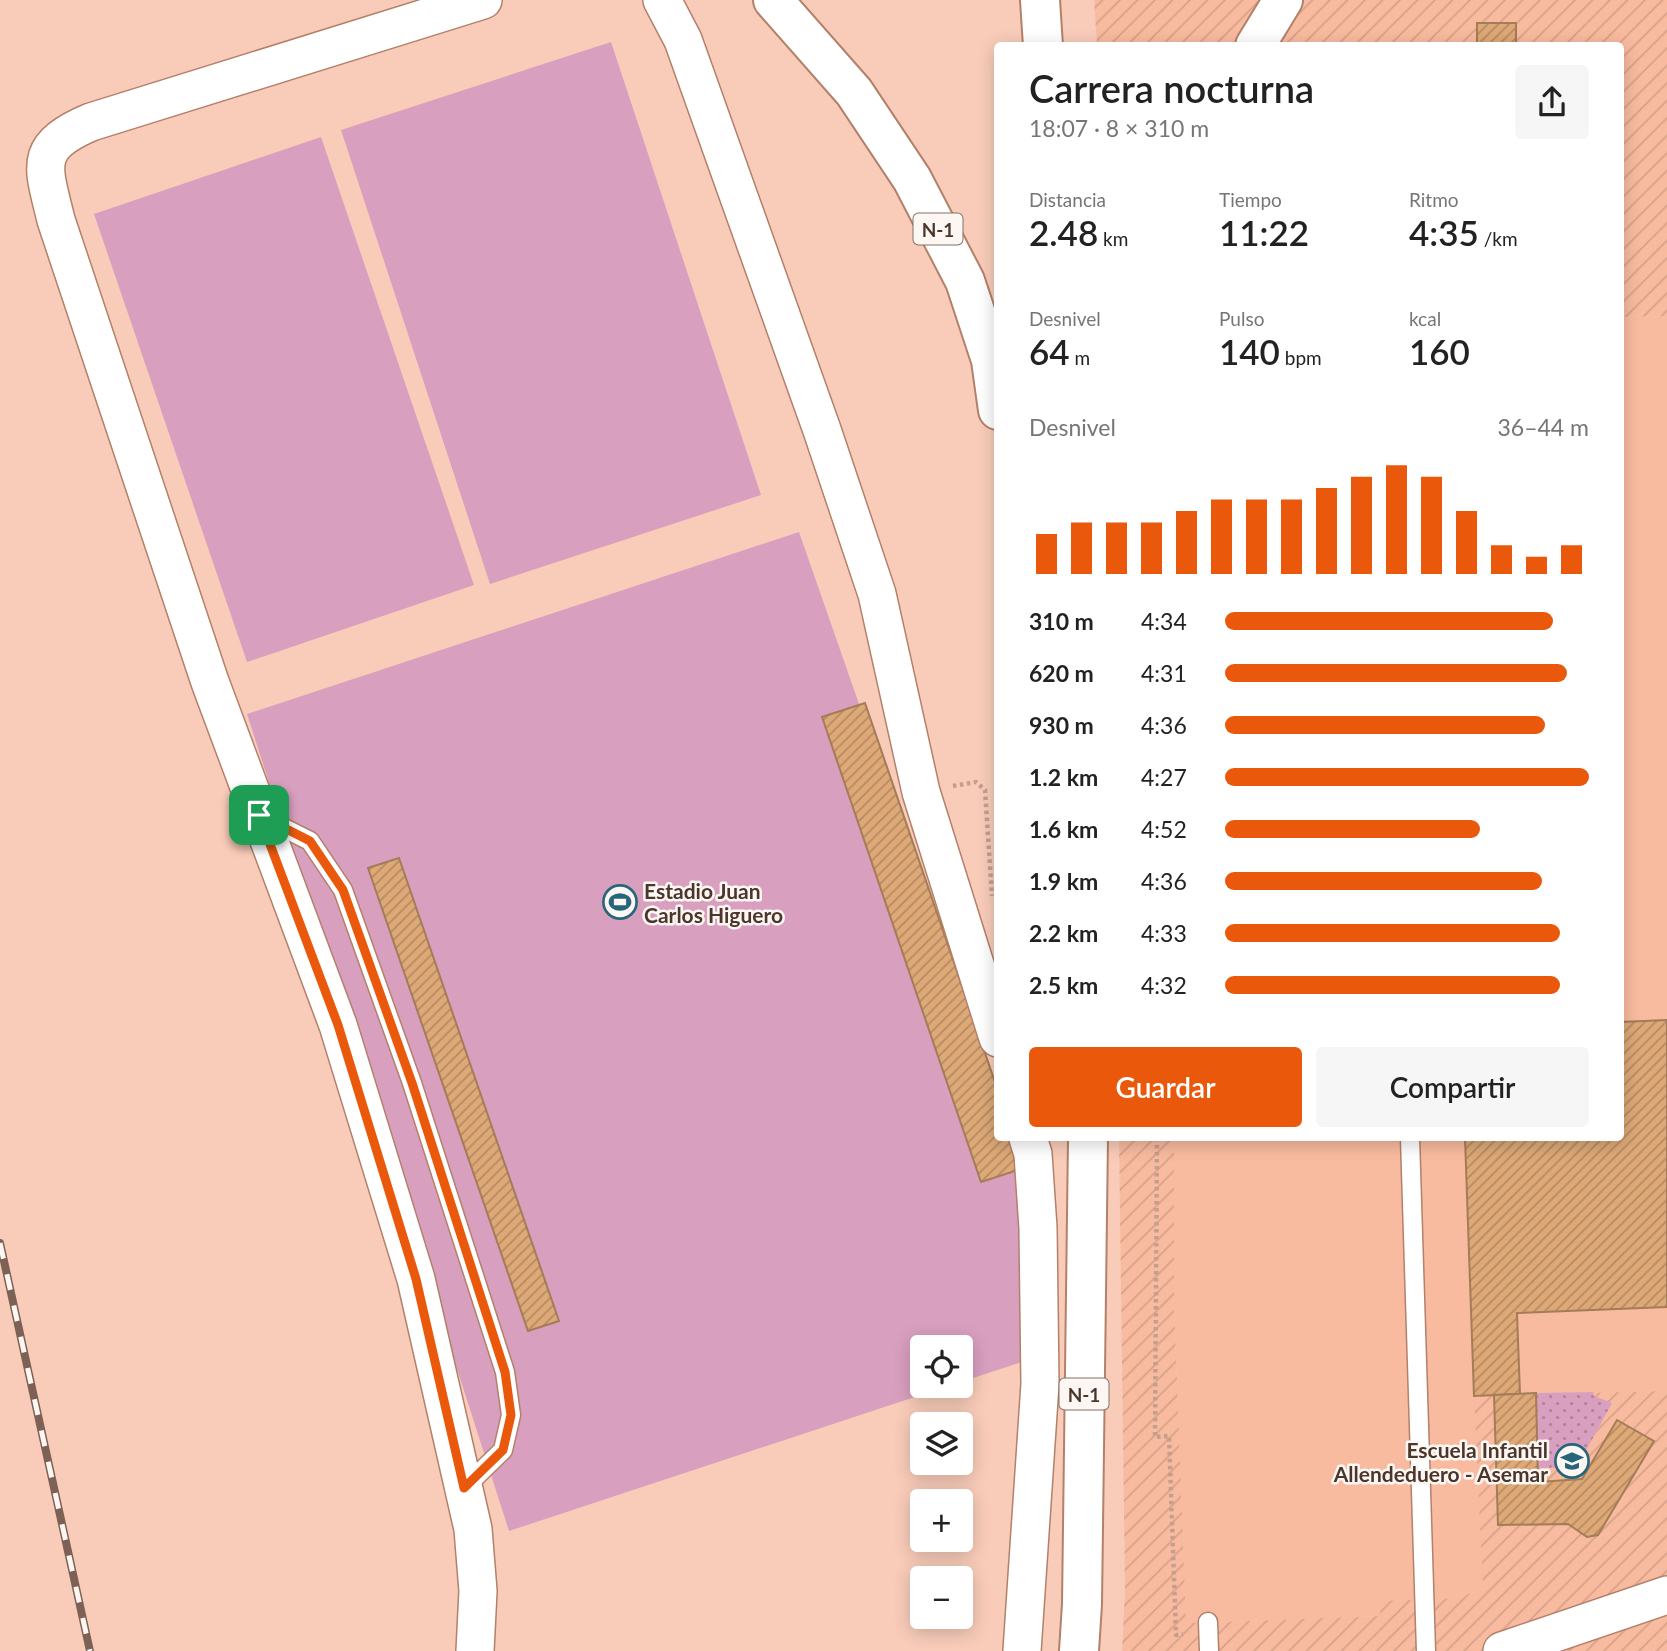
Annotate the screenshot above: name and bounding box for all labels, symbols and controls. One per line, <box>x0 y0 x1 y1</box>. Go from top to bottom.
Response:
text: Carrera nocturna <box>1029 65 1314 111</box>
button: share <box>1515 65 1589 139</box>
text: 18:07 · 8 × 310 m <box>1029 114 1209 142</box>
text: Distancia <box>1029 188 1106 211</box>
text: Tiempo <box>1219 188 1282 211</box>
text: Ritmo <box>1409 188 1459 211</box>
text: 2.48 <box>1029 211 1098 253</box>
text: 11:22 <box>1219 211 1309 253</box>
text: 4:35 <box>1409 211 1479 253</box>
road number: N-1 <box>914 214 962 244</box>
text: km <box>1098 227 1128 250</box>
text: /km <box>1479 227 1518 250</box>
text: Desnivel <box>1029 307 1101 330</box>
text: Pulso <box>1219 307 1264 330</box>
text: kcal <box>1409 307 1441 330</box>
text: 64 <box>1029 330 1070 372</box>
text: 140 <box>1219 330 1280 372</box>
text: 160 <box>1409 330 1470 372</box>
text: m <box>1070 346 1090 369</box>
text: bpm <box>1280 346 1322 369</box>
text: Desnivel <box>1029 413 1116 441</box>
text: 36–44 m <box>1497 413 1589 441</box>
text: 310 m <box>1029 607 1094 635</box>
text: 4:34 <box>1141 607 1187 635</box>
text: 620 m <box>1029 659 1094 687</box>
text: 4:31 <box>1141 659 1187 687</box>
text: 930 m <box>1029 711 1094 739</box>
text: 4:36 <box>1141 711 1187 739</box>
text: 1.2 km <box>1029 763 1098 791</box>
text: 4:27 <box>1141 763 1187 791</box>
pin <box>229 785 289 845</box>
icon: arrive <box>240 796 278 834</box>
text: 1.6 km <box>1029 815 1098 843</box>
text: 4:52 <box>1141 815 1187 843</box>
text: 1.9 km <box>1029 867 1098 895</box>
text: 4:36 <box>1141 867 1187 895</box>
place label: Estadio Juan Carlos Higuero <box>644 878 783 927</box>
sports icon: Estadio Juan Carlos Higuero <box>601 883 639 921</box>
text: 2.2 km <box>1029 919 1098 947</box>
text: 4:33 <box>1141 919 1187 947</box>
text: 2.5 km <box>1029 971 1098 999</box>
text: 4:32 <box>1141 971 1187 999</box>
button: Guardar <box>1029 1047 1302 1127</box>
button: Compartir <box>1316 1047 1589 1127</box>
map controls <box>910 1335 973 1629</box>
button: locate <box>910 1335 973 1398</box>
road number: N-1 <box>1060 1378 1108 1410</box>
button: layers <box>910 1412 973 1475</box>
place label: Escuela Infantil Allendeduero - Asemar <box>1333 1437 1548 1486</box>
school or university icon: Escuela Infantil Allendeduero - Asemar <box>1553 1442 1591 1480</box>
button: + <box>910 1489 973 1552</box>
button: − <box>910 1566 973 1629</box>

